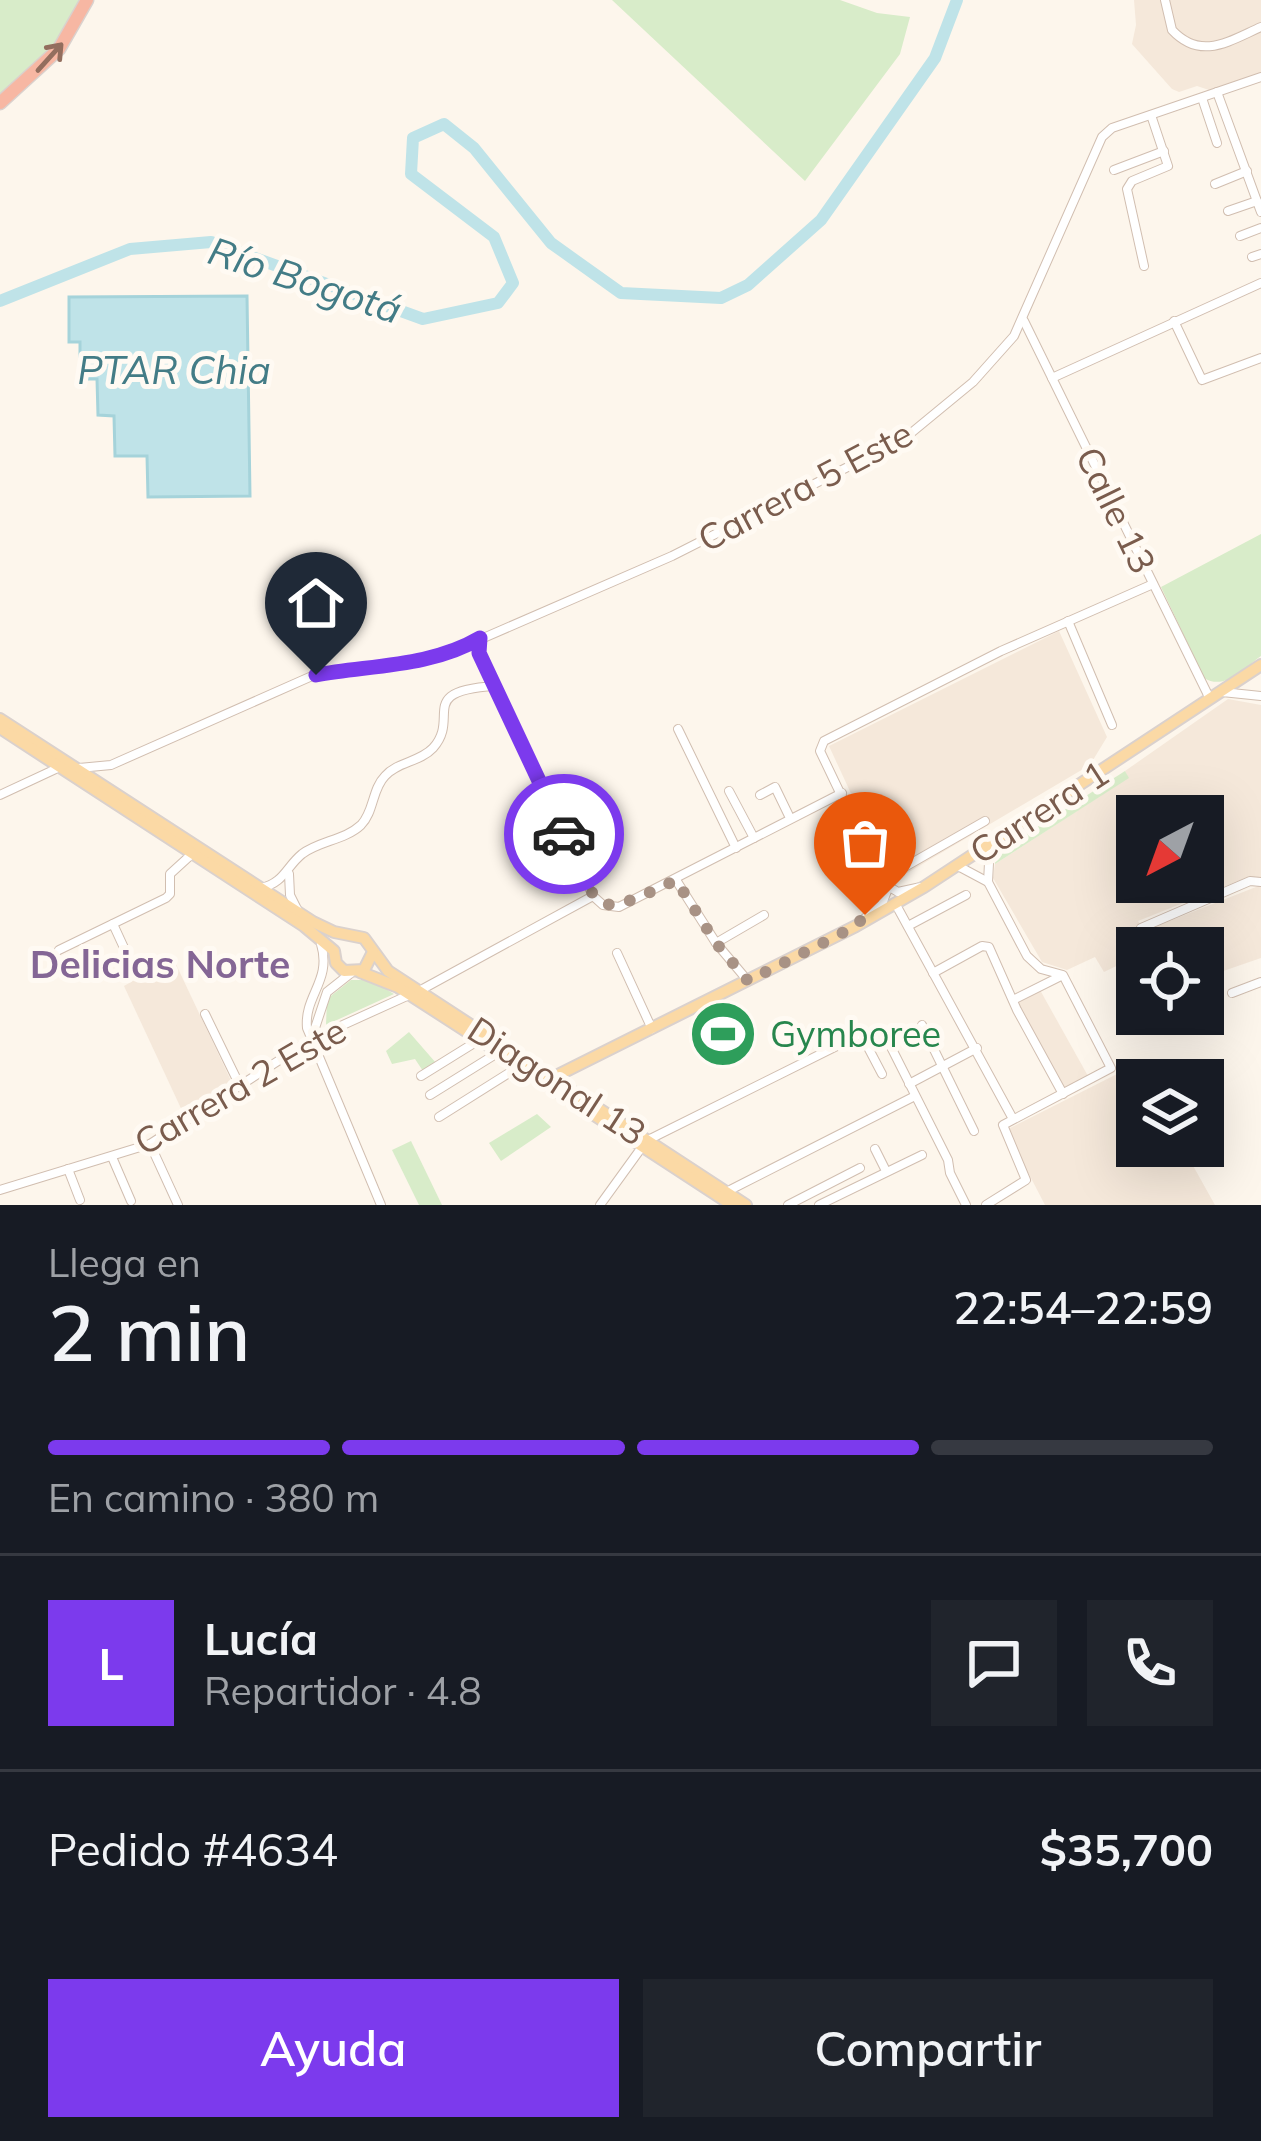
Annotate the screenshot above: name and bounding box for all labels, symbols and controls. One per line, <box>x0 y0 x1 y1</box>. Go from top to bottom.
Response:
one-way arrow <box>36 42 63 73</box>
water label: Río Bogotá <box>202 225 408 334</box>
water label: PTAR Chia <box>77 345 271 394</box>
street label: Carrera 5 Este <box>690 410 920 561</box>
street label: Calle 13 <box>1067 439 1166 580</box>
pin <box>265 552 367 675</box>
icon: home <box>283 570 349 636</box>
street label: Carrera 1 <box>961 750 1117 873</box>
courier <box>504 774 624 894</box>
pin <box>814 792 916 915</box>
north arrow <box>1116 795 1224 903</box>
map controls <box>1116 795 1224 1167</box>
icon: car <box>531 801 597 867</box>
icon: bag <box>832 810 898 876</box>
button: locate <box>1116 927 1224 1035</box>
district label: Delicias Norte <box>30 939 290 988</box>
sports icon: Gymboree <box>688 999 758 1069</box>
street label: Diagonal 13 <box>460 1006 655 1155</box>
street label: Carrera 2 Este <box>126 1007 353 1164</box>
place label: Gymboree <box>770 1011 941 1056</box>
button: layers <box>1116 1059 1224 1167</box>
text: Llega en <box>48 1238 201 1287</box>
text: 22:54–22:59 <box>953 1279 1213 1335</box>
text: 2 min <box>48 1283 251 1381</box>
text: En camino · 380 m <box>48 1473 379 1522</box>
button: chat <box>931 1600 1057 1726</box>
button: phone <box>1087 1600 1213 1726</box>
text: Lucía <box>204 1610 318 1666</box>
text: L <box>98 1635 124 1691</box>
text: Repartidor · 4.8 <box>204 1666 482 1715</box>
text: Pedido #4634 <box>48 1821 338 1877</box>
text: $35,700 <box>1040 1821 1213 1877</box>
button: Ayuda <box>48 1979 619 2117</box>
button: Compartir <box>643 1979 1213 2117</box>

